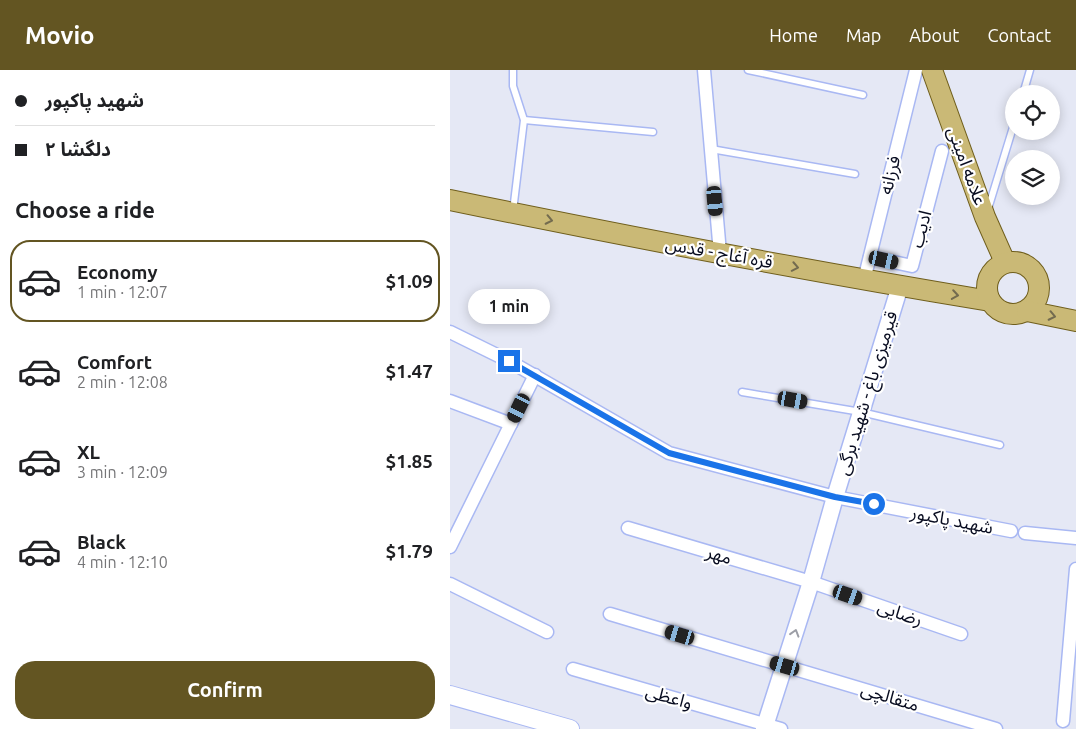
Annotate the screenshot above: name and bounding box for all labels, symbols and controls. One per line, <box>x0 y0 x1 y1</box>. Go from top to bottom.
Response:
text: Movio <box>25 22 95 49</box>
text: Home <box>769 25 818 45</box>
text: Map <box>846 25 881 45</box>
text: About <box>909 25 959 45</box>
text: Contact <box>987 25 1051 45</box>
map controls <box>1005 85 1060 205</box>
button: locate <box>1005 85 1060 140</box>
text: شهید پاکپور <box>45 89 144 111</box>
street label: علامه امینی <box>943 124 991 208</box>
text: دلگشا ۲ <box>45 138 111 160</box>
button: layers <box>1005 150 1060 205</box>
street label: فرزانه <box>875 153 905 197</box>
car <box>706 185 723 217</box>
text: Choose a ride <box>15 197 155 222</box>
street label: ادیب <box>905 208 935 250</box>
one-way arrow <box>545 214 554 225</box>
street label: قره آغاج - قدس <box>663 233 774 275</box>
car <box>867 249 900 271</box>
icon: car <box>17 259 62 304</box>
text: Economy <box>77 261 158 283</box>
one-way arrow <box>790 261 799 271</box>
text: $1.09 <box>385 270 433 292</box>
text: 1 min · 12:07 <box>77 283 168 301</box>
callout: 1 min <box>468 288 550 324</box>
one-way arrow <box>950 290 959 300</box>
text: 1 min <box>489 297 529 315</box>
street label: قیرمیزی باغ - شهید برگی <box>832 308 905 479</box>
one-way arrow <box>1047 310 1056 321</box>
icon: car <box>17 349 62 394</box>
route end <box>498 350 520 372</box>
text: Comfort <box>77 351 152 373</box>
text: $1.47 <box>385 360 433 382</box>
text: 2 min · 12:08 <box>77 373 168 391</box>
car <box>776 390 809 410</box>
car <box>505 391 532 425</box>
icon: car <box>17 439 62 484</box>
text: XL <box>77 441 100 463</box>
text: $1.85 <box>385 450 433 472</box>
text: 3 min · 12:09 <box>77 463 168 481</box>
route start <box>863 493 885 515</box>
street label: شهید پاکپور <box>908 501 995 539</box>
icon: car <box>17 529 62 574</box>
text: Black <box>77 531 126 553</box>
text: $1.79 <box>385 540 433 562</box>
street label: مهر <box>703 540 735 569</box>
text: 4 min · 12:10 <box>77 553 168 571</box>
car <box>831 583 864 607</box>
street label: رضایی <box>875 595 925 631</box>
car <box>663 623 696 647</box>
one-way arrow <box>789 629 799 637</box>
car <box>768 655 801 677</box>
button: Confirm <box>15 661 435 719</box>
street label: متقالچی <box>858 678 922 716</box>
street label: واعظی <box>643 680 695 714</box>

